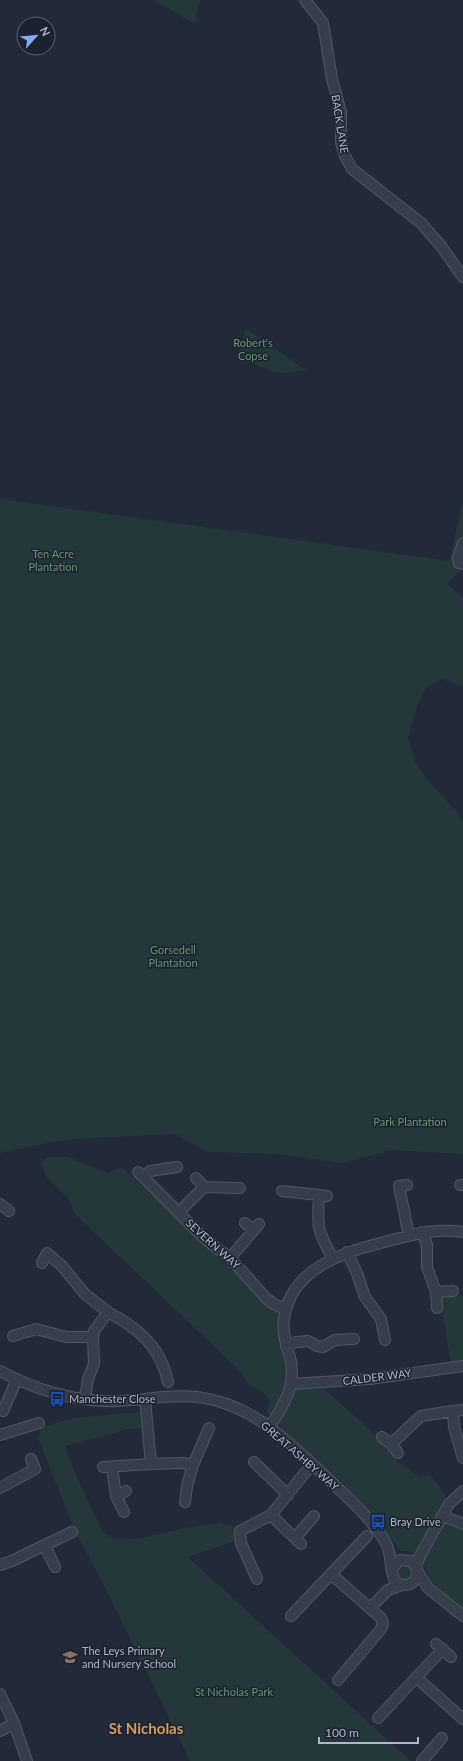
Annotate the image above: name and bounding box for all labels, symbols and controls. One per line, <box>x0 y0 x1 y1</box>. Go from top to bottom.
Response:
north arrow <box>16 16 56 56</box>
text: N <box>38 25 53 38</box>
street label: BACK LANE <box>329 93 352 154</box>
park label: Robert's Copse <box>233 336 273 362</box>
park label: Ten Acre Plantation <box>28 547 78 573</box>
park label: Gorsedell Plantation <box>148 943 198 969</box>
park label: Park Plantation <box>373 1115 447 1128</box>
street label: SEVERN WAY <box>184 1216 243 1271</box>
street label: CALDER WAY <box>342 1366 412 1387</box>
bus stop icon: Manchester Close <box>48 1390 66 1408</box>
place label: Manchester Close <box>69 1392 156 1405</box>
street label: GREAT ASHBY WAY <box>259 1418 342 1493</box>
bus stop icon: Bray Drive <box>369 1513 387 1531</box>
place label: Bray Drive <box>390 1515 441 1528</box>
place label: The Leys Primary and Nursery School <box>82 1644 176 1670</box>
school or university icon: The Leys Primary and Nursery School <box>61 1648 79 1666</box>
park label: St Nicholas Park <box>195 1685 274 1698</box>
district label: St Nicholas <box>109 1719 184 1737</box>
scale bar <box>319 1719 418 1745</box>
text: 100 m <box>325 1725 359 1740</box>

